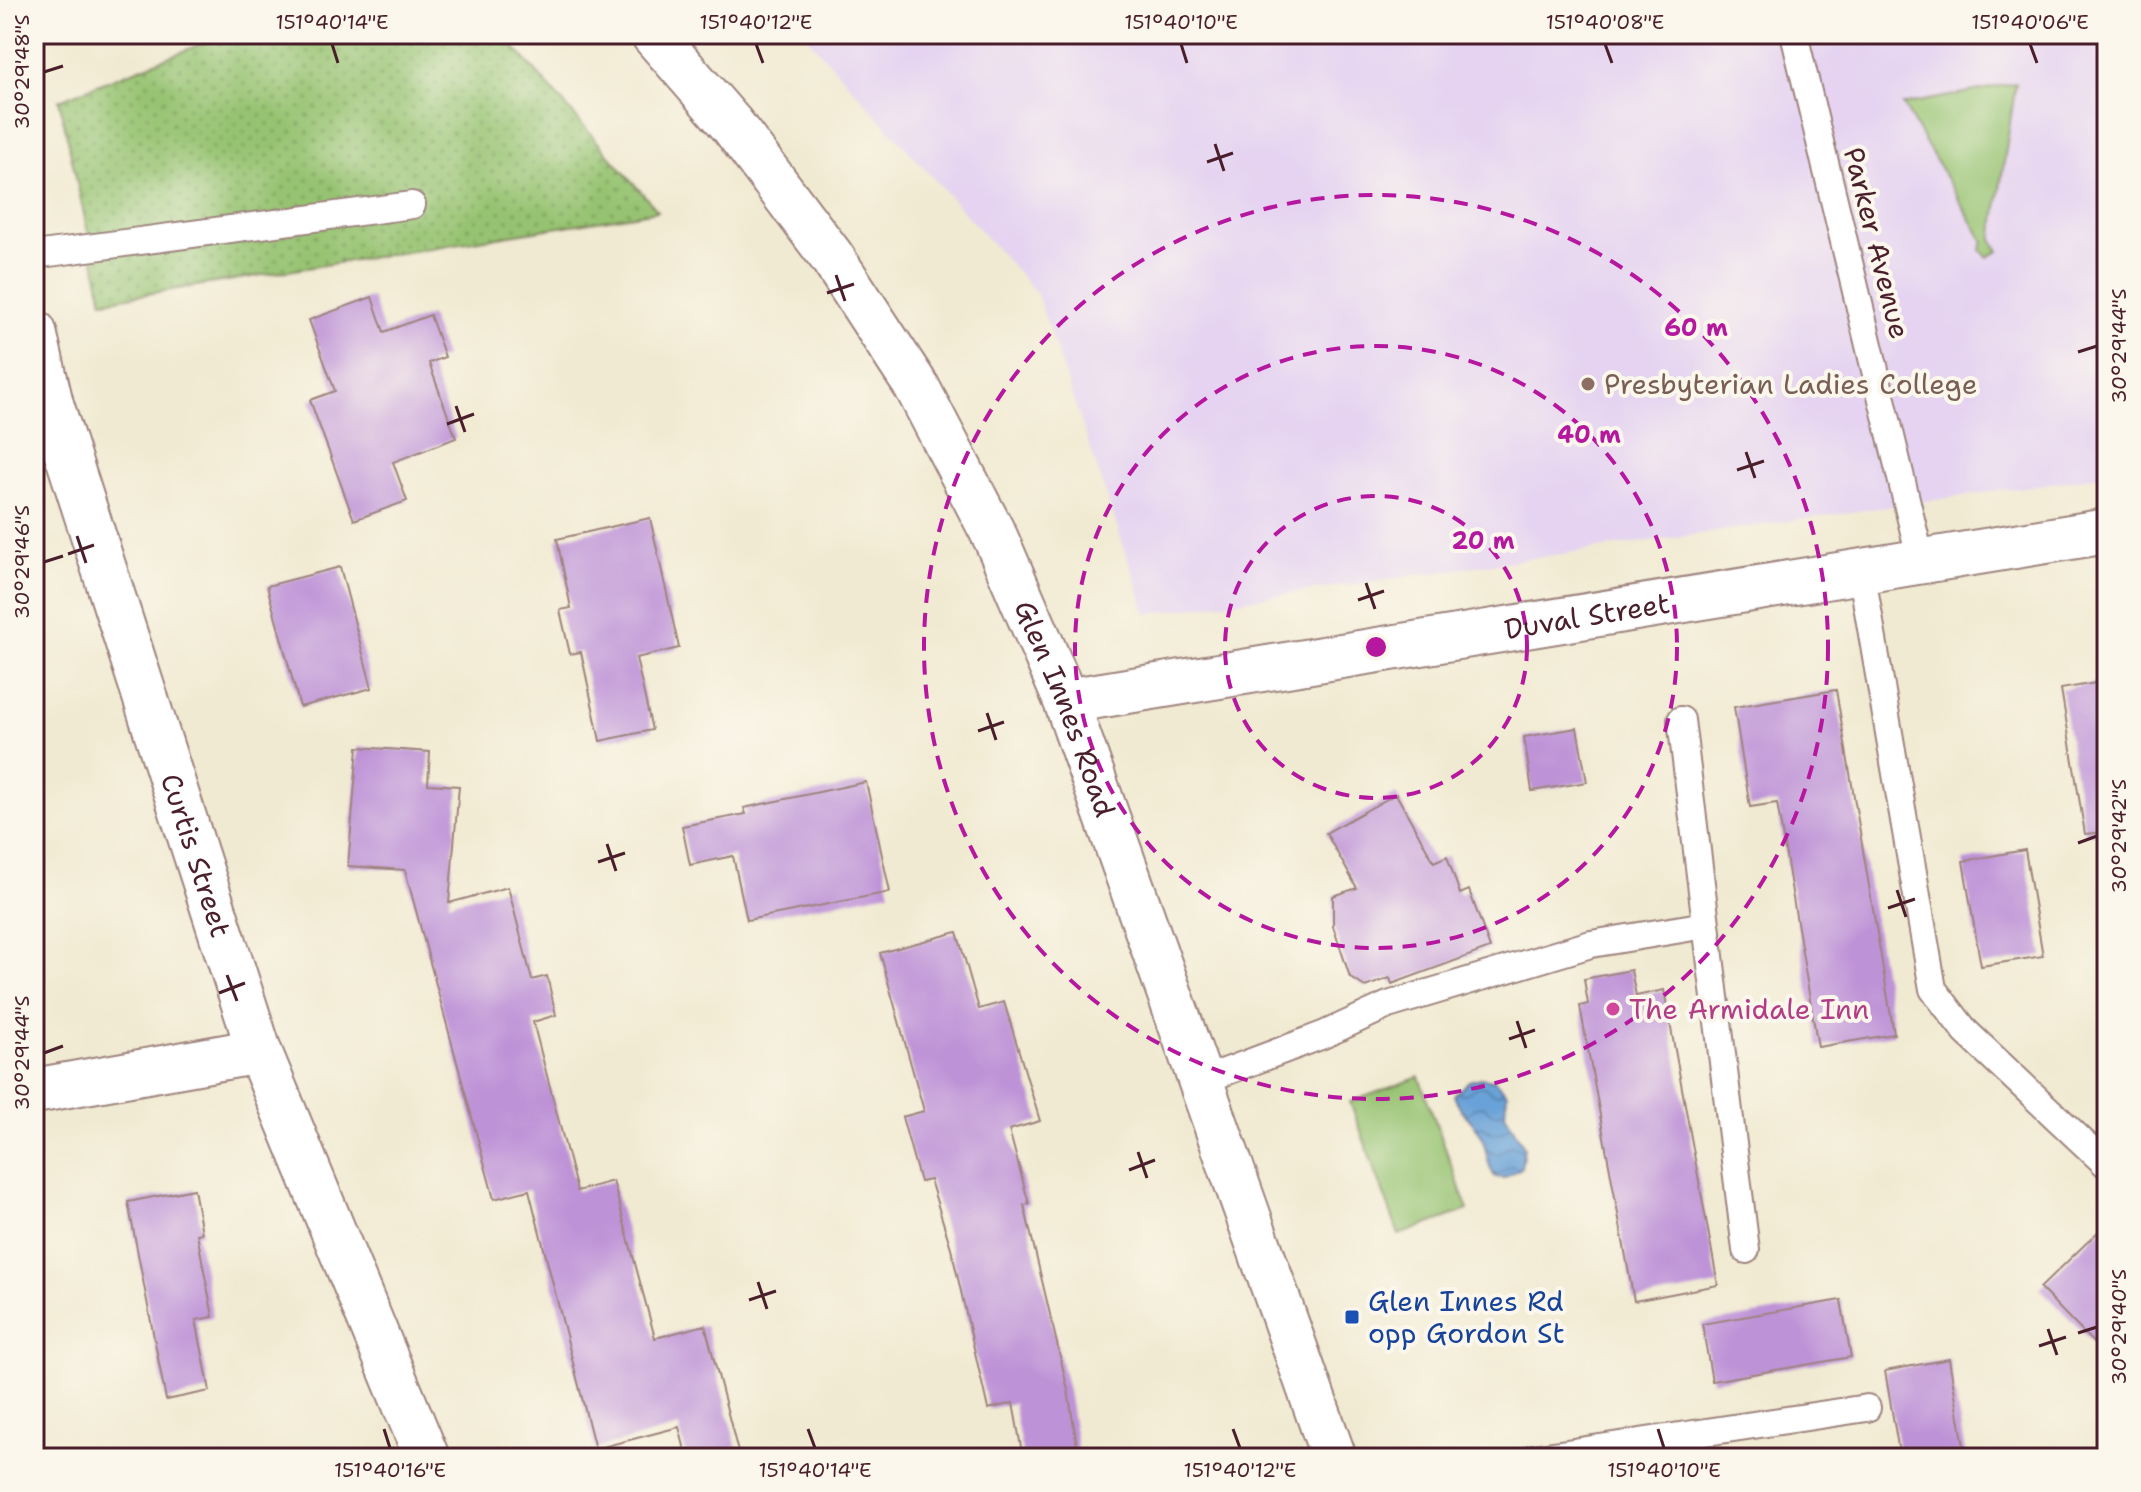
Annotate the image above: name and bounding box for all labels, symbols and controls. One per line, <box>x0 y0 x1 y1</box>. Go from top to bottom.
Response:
text: 151°40'14"E <box>276 9 388 35</box>
text: 151°40'12"E <box>700 9 812 35</box>
text: 151°40'10"E <box>1124 9 1238 35</box>
text: 151°40'08"E <box>1546 9 1664 35</box>
text: 151°40'06"E <box>1971 9 2089 35</box>
text: 30°29'48"S <box>9 14 35 130</box>
street label: Parker Avenue <box>1835 143 1919 343</box>
text: 30°29'44"S <box>2106 288 2132 404</box>
text: 60 m <box>1664 312 1728 344</box>
place label: Presbyterian Ladies College <box>1604 365 1978 403</box>
marker: Presbyterian Ladies College <box>1579 375 1597 393</box>
text: 40 m <box>1557 419 1621 451</box>
text: 30°29'46"S <box>9 505 35 619</box>
text: 20 m <box>1451 525 1515 557</box>
street label: Duval Street <box>1502 584 1672 648</box>
street label: Glen Innes Road <box>1006 594 1125 822</box>
centre of rings <box>1362 633 1390 661</box>
street label: Curtis Street <box>152 769 240 942</box>
text: 30°29'42"S <box>2106 779 2132 893</box>
place label: The Armidale Inn <box>1629 990 1869 1028</box>
text: 30°29'44"S <box>9 995 35 1111</box>
marker: The Armidale Inn <box>1604 1000 1622 1018</box>
text: 30°29'40"S <box>2106 1269 2132 1385</box>
place label: Glen Innes Rd opp Gordon St <box>1368 1282 1565 1352</box>
marker: Glen Innes Rd opp Gordon St <box>1343 1308 1361 1326</box>
text: 151°40'16"E <box>334 1457 446 1483</box>
text: 151°40'14"E <box>759 1457 871 1483</box>
text: 151°40'12"E <box>1184 1457 1296 1483</box>
text: 151°40'10"E <box>1607 1457 1721 1483</box>

